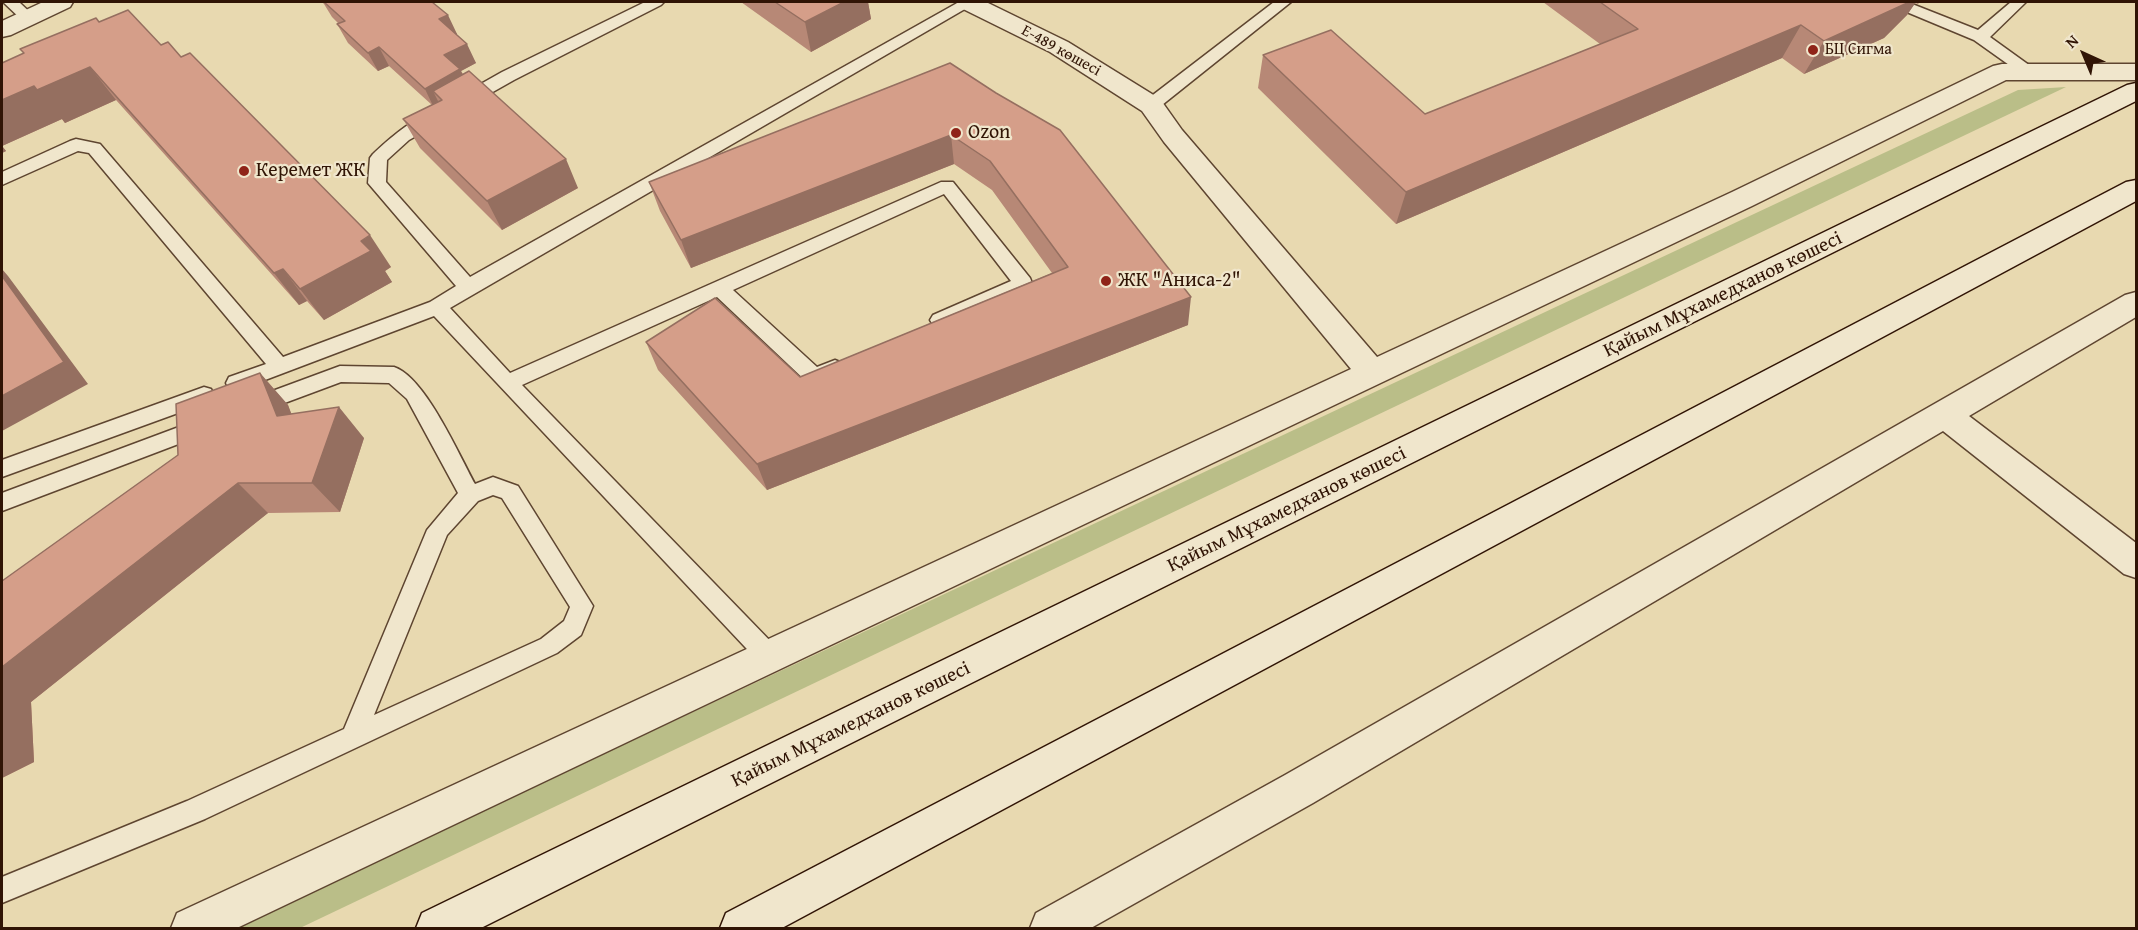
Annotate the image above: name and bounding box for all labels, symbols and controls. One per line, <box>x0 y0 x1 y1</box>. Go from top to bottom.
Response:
street label: Е-489 көшесі <box>1018 21 1104 81</box>
north arrow <box>2054 24 2114 84</box>
text: N <box>2059 29 2084 53</box>
place label: БЦ Сигма <box>1825 40 1892 60</box>
marker: БЦ Сигма <box>1806 43 1820 57</box>
place label: Ozon <box>968 121 1010 145</box>
marker: Ozon <box>949 126 963 140</box>
place label: Керемет ЖК <box>256 159 366 183</box>
marker: Керемет ЖК <box>237 164 251 178</box>
street label: Қайым Мұхамедханов көшесі <box>1600 227 1846 363</box>
place label: ЖК "Аниса-2" <box>1118 269 1241 293</box>
marker: ЖК "Аниса-2" <box>1099 274 1113 288</box>
street label: Қайым Мұхамедханов көшесі <box>1164 442 1410 578</box>
street label: Қайым Мұхамедханов көшесі <box>728 657 974 793</box>

